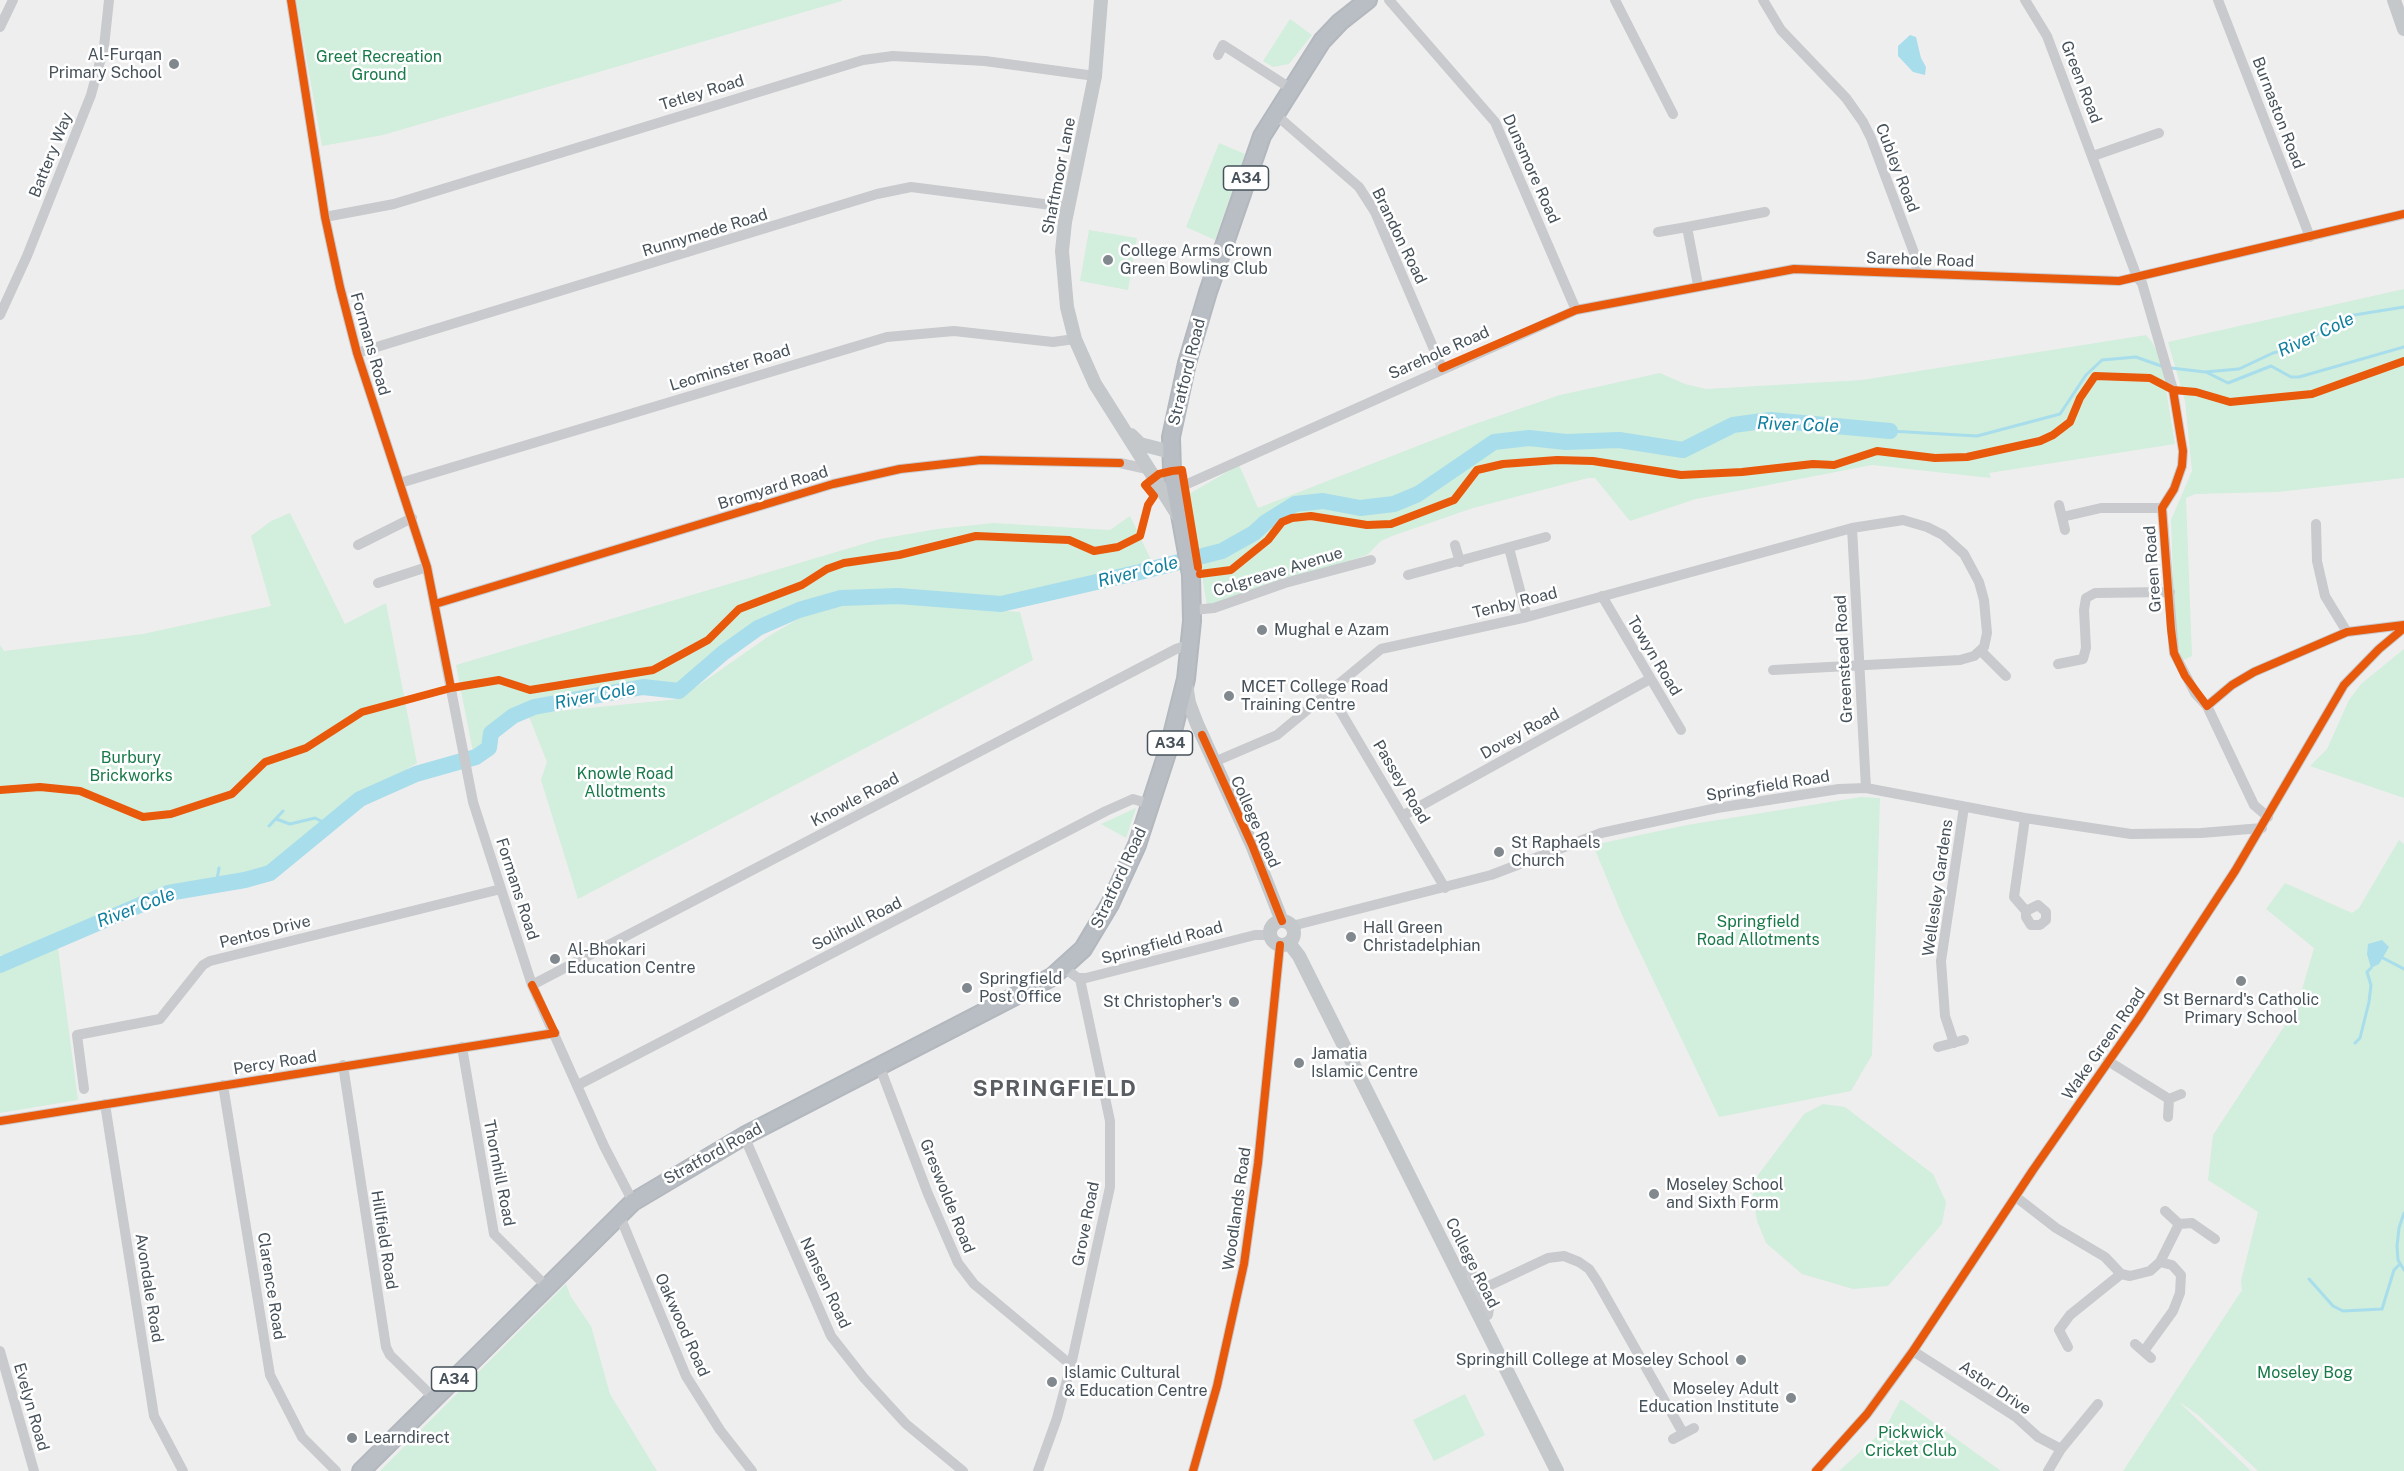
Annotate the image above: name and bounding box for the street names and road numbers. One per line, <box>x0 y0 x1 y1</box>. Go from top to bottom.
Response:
street label: Green Road <box>2056 38 2106 126</box>
street label: Burnaston Road <box>2248 54 2308 172</box>
street label: Tetley Road <box>658 71 746 115</box>
street label: Battery Way <box>25 110 77 200</box>
street label: Dunsmore Road <box>1498 111 1564 227</box>
street label: Shaftmoor Lane <box>1038 116 1080 236</box>
street label: Cubley Road <box>1871 121 1923 215</box>
road number: A34 <box>1224 166 1268 190</box>
street label: Brandon Road <box>1367 185 1431 287</box>
street label: Runnymede Road <box>640 205 770 261</box>
street label: Sarehole Road <box>1866 249 1974 271</box>
street label: Formans Road <box>346 290 394 398</box>
street label: Stratford Road <box>1164 317 1210 427</box>
street label: Sarehole Road <box>1386 322 1492 384</box>
street label: Leominster Road <box>667 341 793 395</box>
street label: Bromyard Road <box>716 462 830 514</box>
street label: Green Road <box>2140 525 2166 613</box>
street label: Colgreave Avenue <box>1211 543 1345 601</box>
street label: Tenby Road <box>1471 583 1559 623</box>
street label: Greenstead Road <box>1831 594 1857 724</box>
street label: Towyn Road <box>1623 613 1685 699</box>
street label: Dovey Road <box>1477 704 1563 764</box>
road number: A34 <box>1148 731 1192 755</box>
street label: Passey Road <box>1368 737 1434 827</box>
street label: Springfield Road <box>1705 767 1831 805</box>
street label: Knowle Road <box>808 769 902 831</box>
street label: College Road <box>1226 773 1284 871</box>
street label: Wellesley Gardens <box>1919 818 1957 958</box>
street label: Stratford Road <box>1087 824 1151 932</box>
street label: Formans Road <box>491 836 543 942</box>
street label: Solihull Road <box>809 893 905 955</box>
street label: Pentos Drive <box>217 911 313 953</box>
street label: Springfield Road <box>1099 918 1225 968</box>
street label: Wake Green Road <box>2058 984 2150 1104</box>
street label: Percy Road <box>232 1047 318 1079</box>
street label: Thornhill Road <box>479 1118 519 1228</box>
street label: Stratford Road <box>660 1119 766 1189</box>
street label: Greswolde Road <box>915 1136 979 1256</box>
street label: Woodlands Road <box>1219 1146 1255 1272</box>
street label: Grove Road <box>1068 1180 1104 1268</box>
street label: Hillfield Road <box>367 1189 401 1291</box>
street label: College Road <box>1441 1215 1503 1311</box>
street label: Clarence Road <box>253 1231 289 1341</box>
street label: Avondale Road <box>131 1232 167 1344</box>
street label: Nansen Road <box>796 1234 854 1332</box>
street label: Oakwood Road <box>651 1270 713 1380</box>
street label: Astor Drive <box>1955 1357 2035 1419</box>
street label: Evelyn Road <box>9 1361 53 1453</box>
road number: A34 <box>432 1367 476 1391</box>

